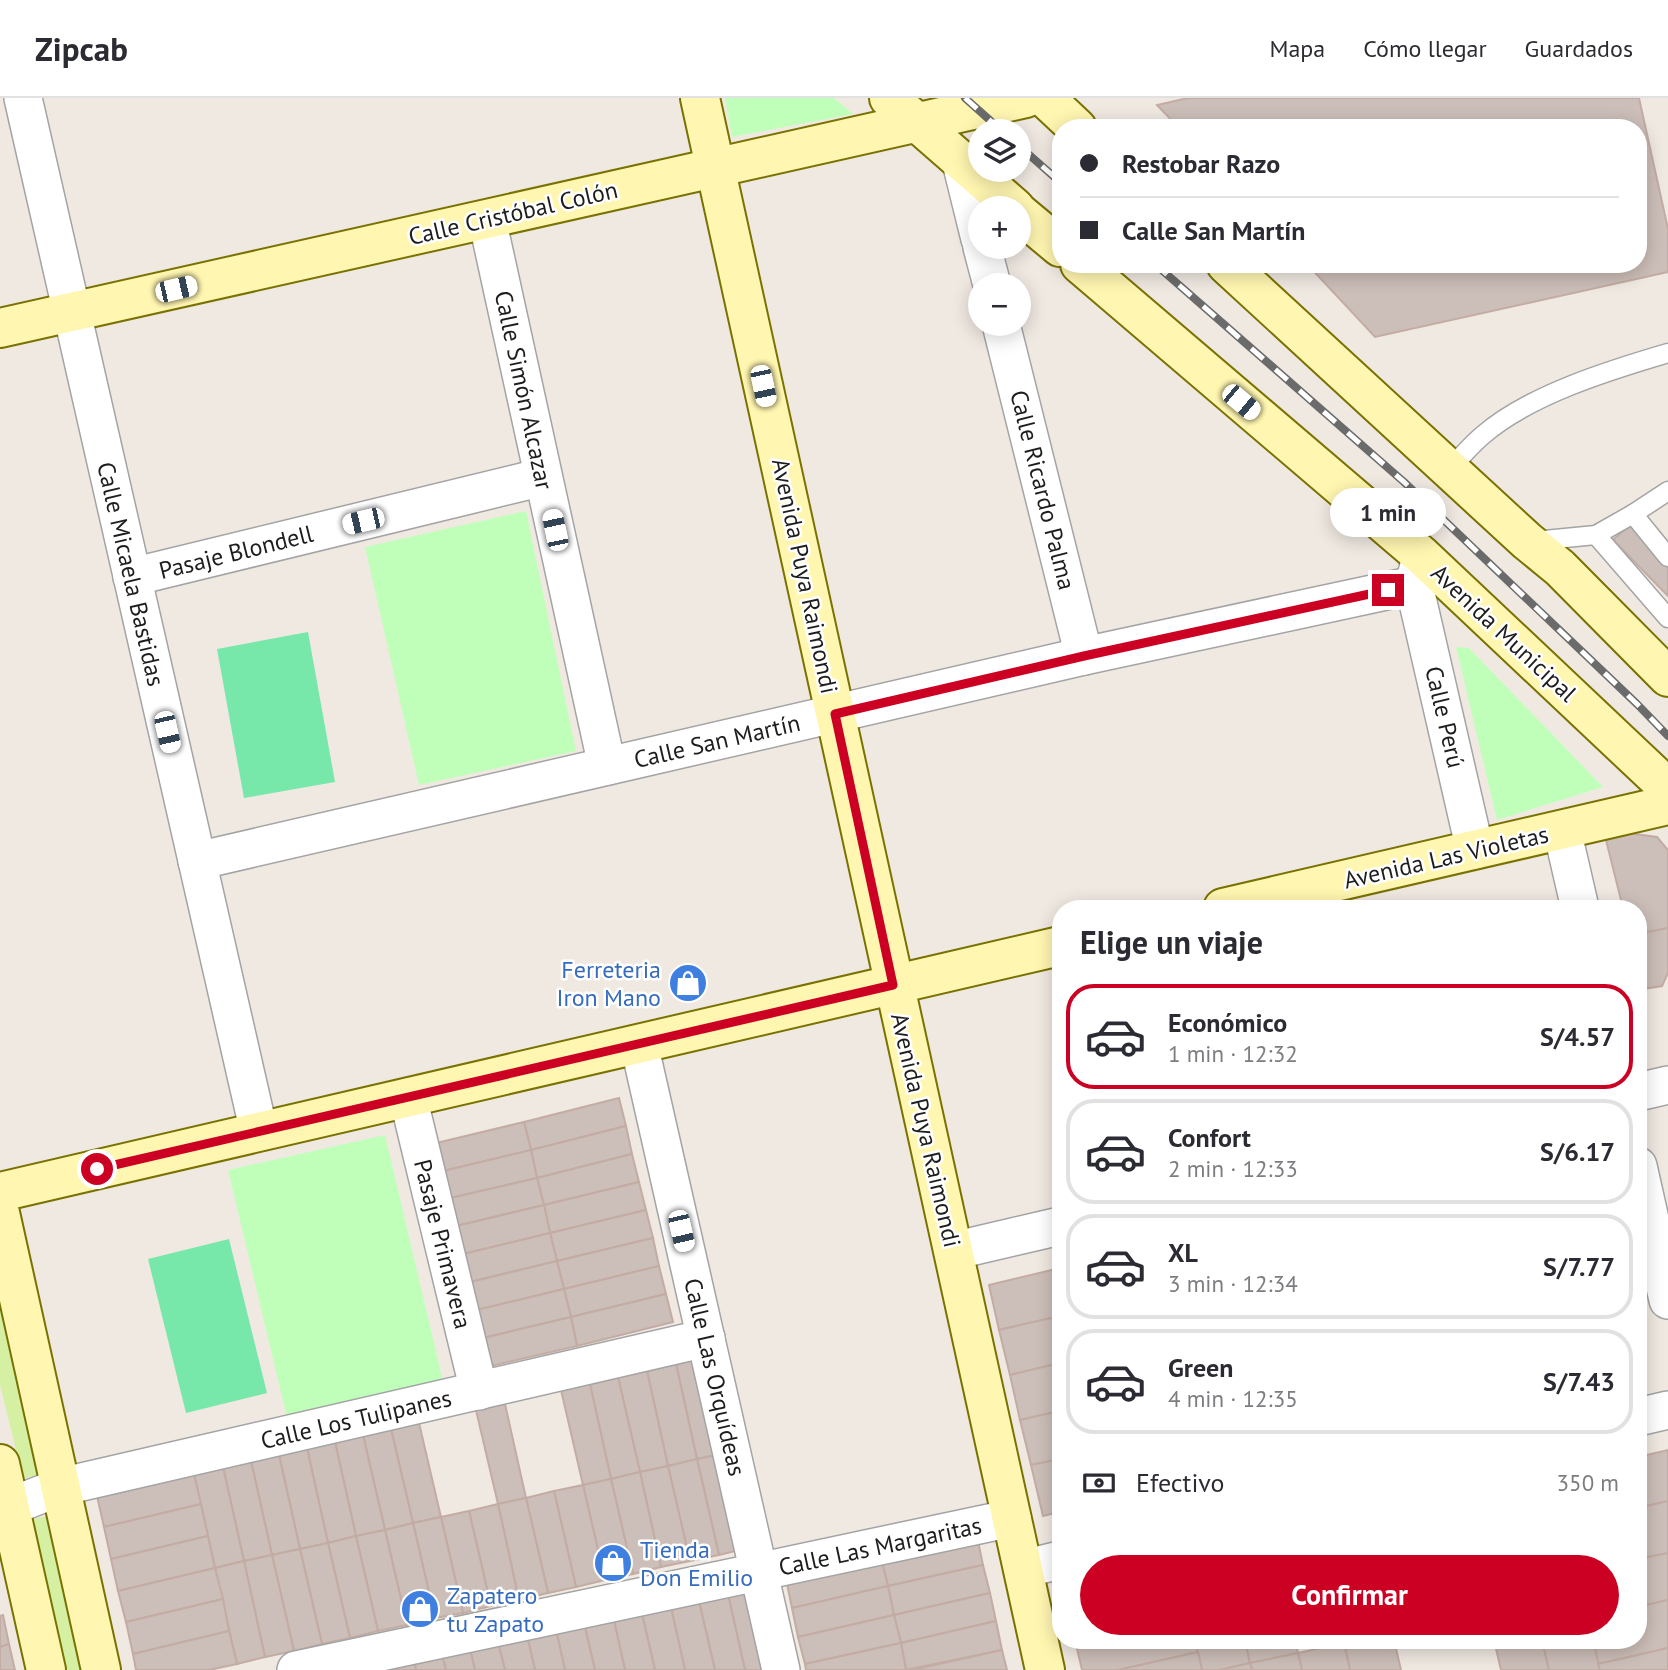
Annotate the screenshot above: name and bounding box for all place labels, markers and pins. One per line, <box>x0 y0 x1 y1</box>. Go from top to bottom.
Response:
place label: Ferreteria Iron Mano <box>557 954 661 1013</box>
shop icon: Ferreteria Iron Mano <box>667 962 709 1004</box>
place label: Tienda Don Emilio <box>640 1534 753 1593</box>
shop icon: Tienda Don Emilio <box>592 1542 634 1584</box>
place label: Zapatero tu Zapato <box>447 1580 544 1639</box>
shop icon: Zapatero tu Zapato <box>399 1588 441 1630</box>

